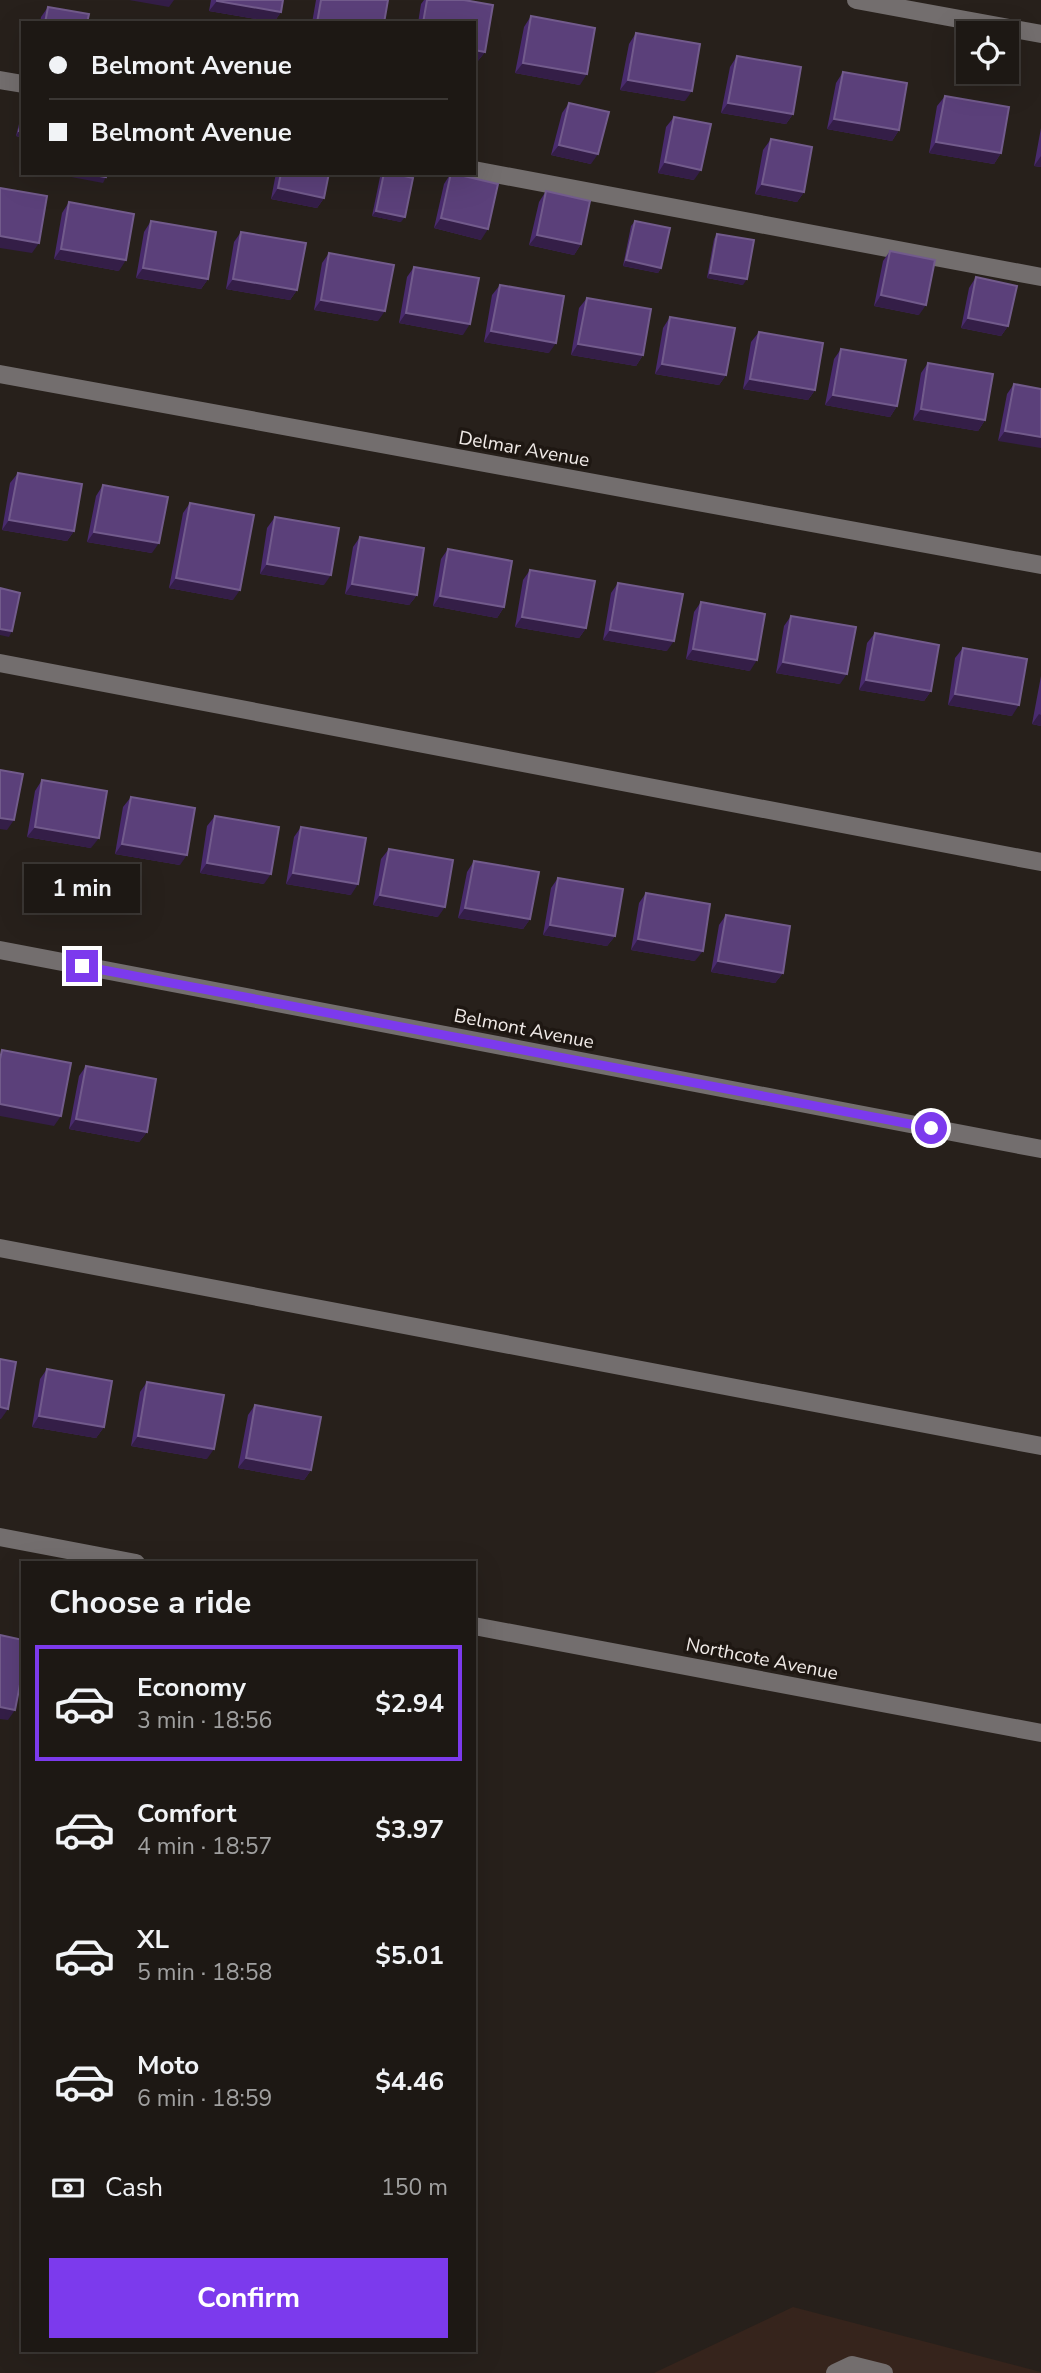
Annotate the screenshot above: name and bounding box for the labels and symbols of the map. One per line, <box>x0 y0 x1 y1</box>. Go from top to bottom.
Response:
street label: Delmar Avenue <box>456 425 592 473</box>
callout: 1 min <box>24 864 140 914</box>
route end <box>66 950 98 982</box>
street label: Belmont Avenue <box>452 1003 596 1055</box>
route start <box>915 1112 947 1144</box>
street label: Northcote Avenue <box>684 1631 840 1687</box>

